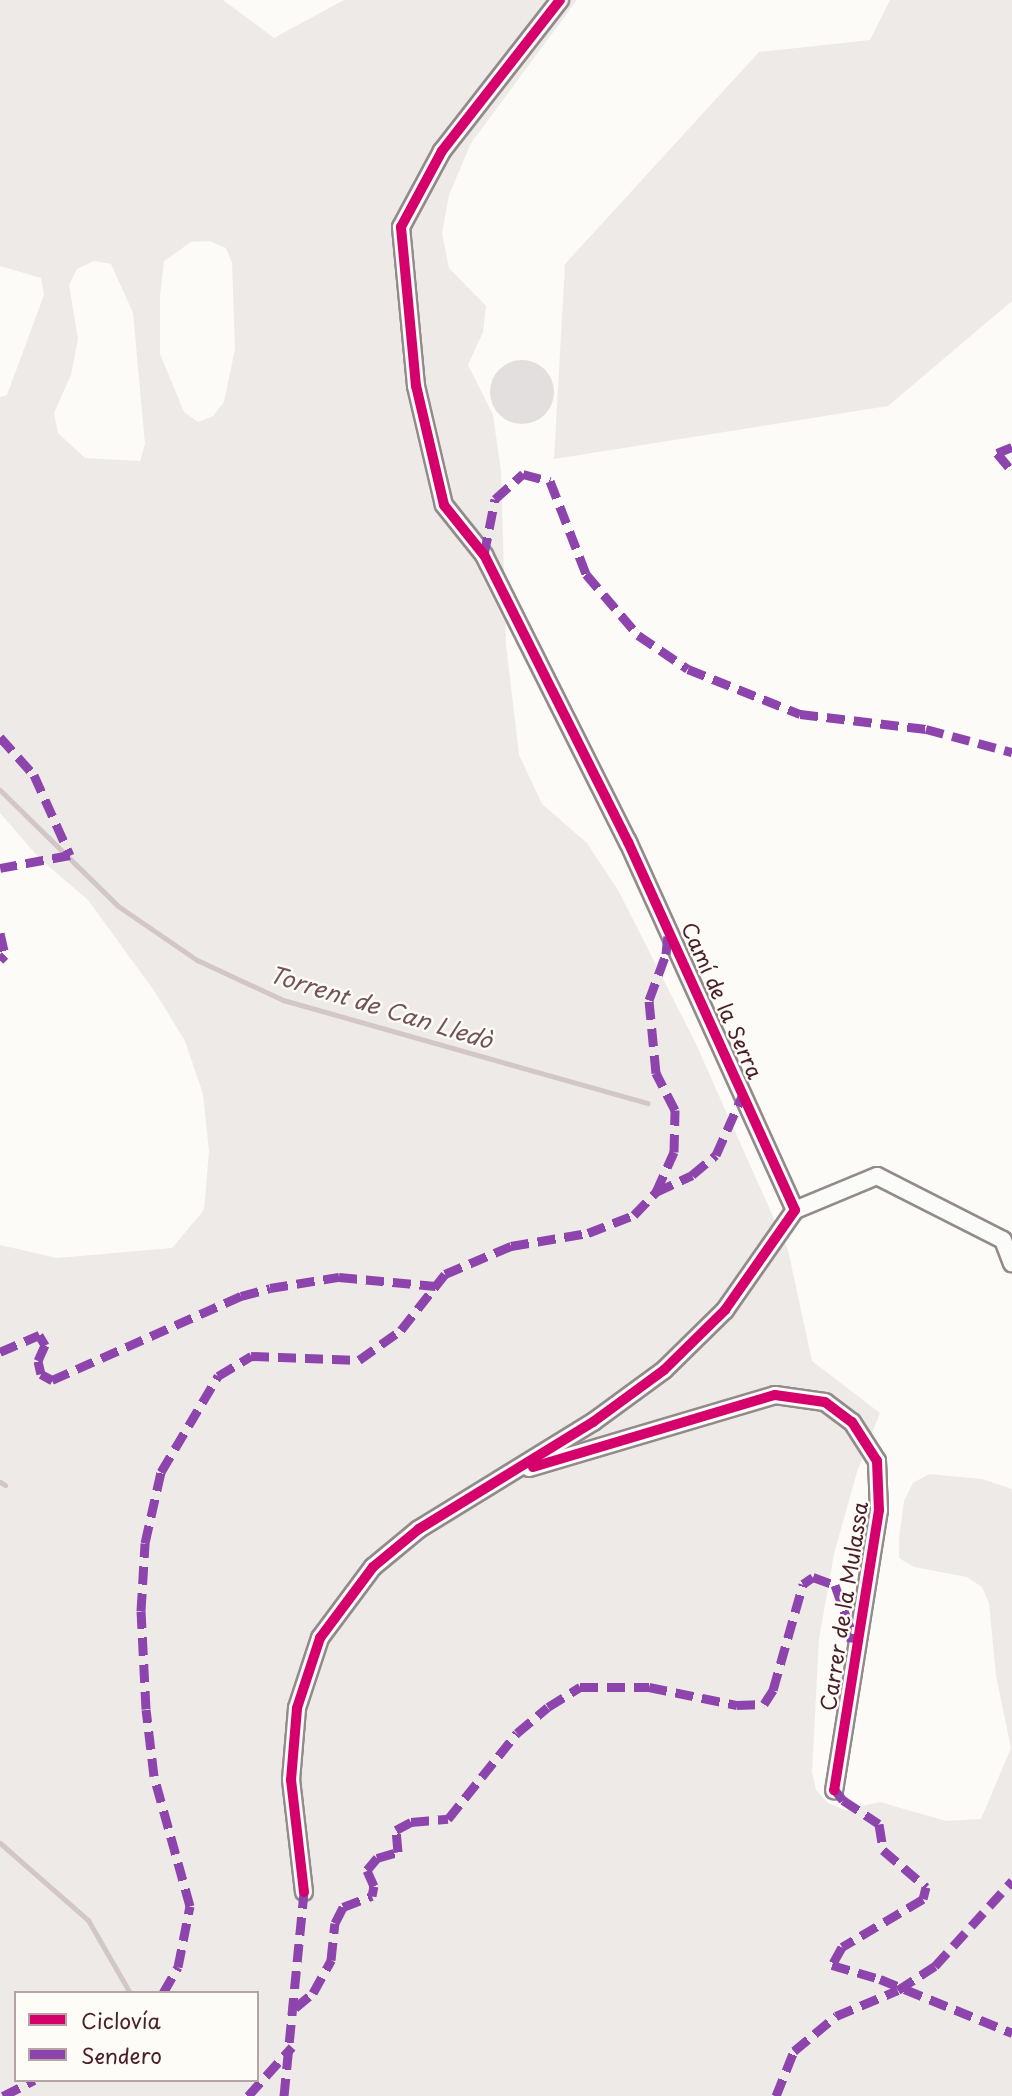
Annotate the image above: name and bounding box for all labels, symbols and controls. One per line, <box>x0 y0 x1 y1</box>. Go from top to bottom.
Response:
street label: Camí de la Serra <box>677 917 769 1083</box>
water label: Torrent de Can Lledò <box>266 960 496 1054</box>
street label: Carrer de la Mulassa <box>814 1498 872 1714</box>
legend <box>14 1991 259 2082</box>
text: Ciclovía <box>81 2004 161 2036</box>
text: Sendero <box>81 2039 162 2071</box>

